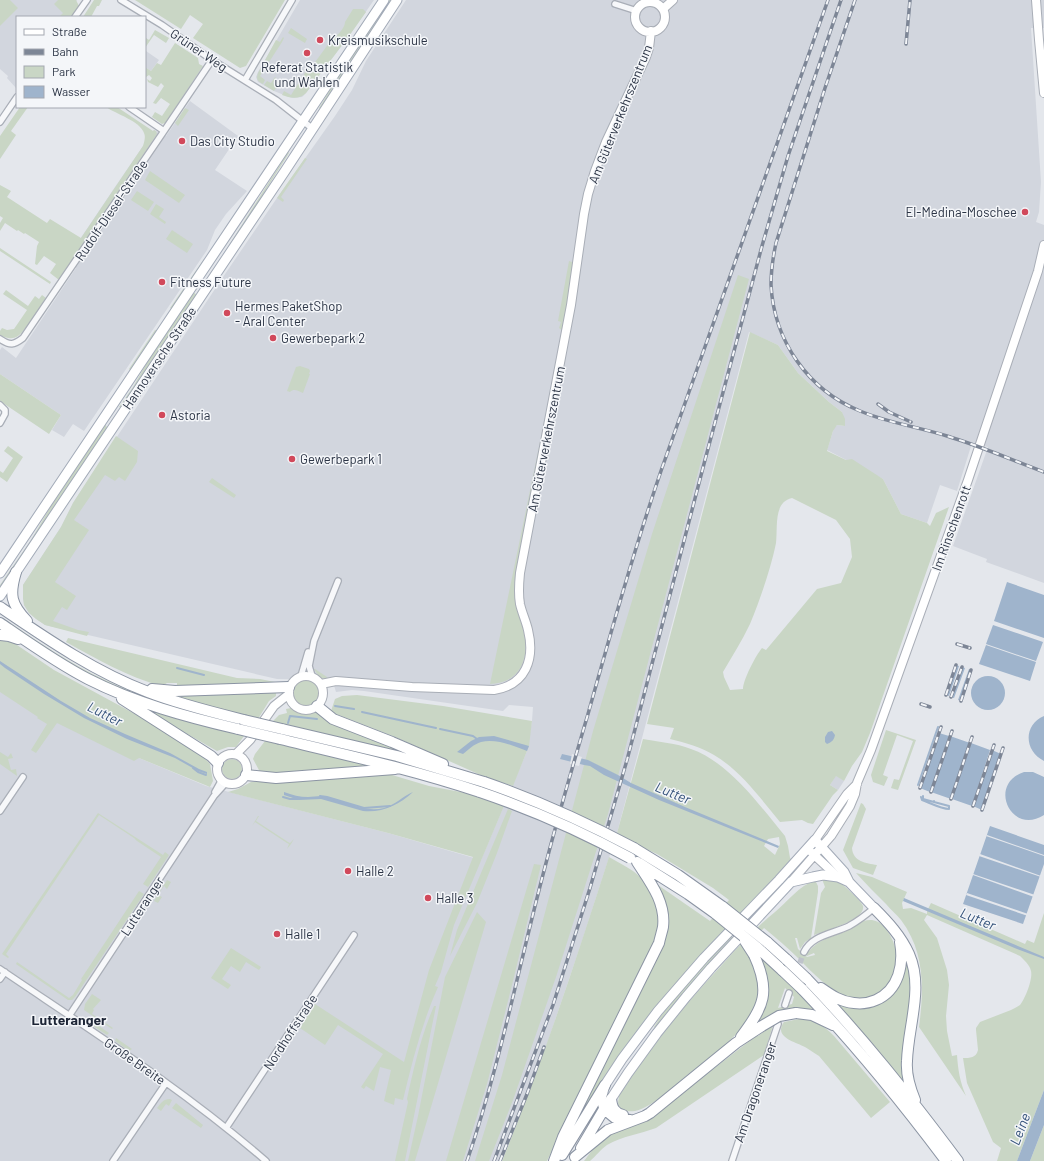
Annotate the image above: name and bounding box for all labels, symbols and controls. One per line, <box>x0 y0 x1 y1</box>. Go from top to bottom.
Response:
legend <box>16 16 146 108</box>
text: Straße <box>52 24 87 38</box>
street label: Grüner Weg <box>167 25 231 75</box>
place label: Kreismusikschule <box>328 32 428 48</box>
marker: Kreismusikschule <box>315 35 325 45</box>
street label: Am Güterverkehrszentrum <box>585 42 655 186</box>
text: Bahn <box>52 44 79 58</box>
marker: Referat Statistik und Wahlen <box>302 48 312 58</box>
place label: Referat Statistik und Wahlen <box>261 59 354 90</box>
text: Park <box>52 64 76 78</box>
text: Wasser <box>52 84 91 98</box>
place label: Das City Studio <box>190 133 275 149</box>
marker: Das City Studio <box>177 136 187 146</box>
street label: Rudolf-Diesel-Straße <box>71 156 151 264</box>
place label: El-Medina-Moschee <box>905 204 1017 220</box>
marker: El-Medina-Moschee <box>1020 207 1030 217</box>
place label: Fitness Future <box>170 274 252 290</box>
marker: Fitness Future <box>157 277 167 287</box>
place label: Hermes PaketShop - Aral Center <box>235 298 342 329</box>
street label: Hannoversche Straße <box>119 303 199 413</box>
marker: Hermes PaketShop - Aral Center <box>222 308 232 318</box>
place label: Gewerbepark 2 <box>281 330 365 346</box>
marker: Gewerbepark 2 <box>268 333 278 343</box>
street label: Am Güterverkehrszentrum <box>524 365 568 513</box>
place label: Astoria <box>170 407 210 423</box>
marker: Astoria <box>157 410 167 420</box>
place label: Gewerbepark 1 <box>300 451 382 467</box>
marker: Gewerbepark 1 <box>287 454 297 464</box>
street label: Im Rinschenrott <box>928 483 974 573</box>
water label: Lutter <box>85 698 126 730</box>
water label: Lutter <box>653 778 694 808</box>
place label: Halle 2 <box>356 863 394 879</box>
marker: Halle 2 <box>343 866 353 876</box>
street label: Lutteranger <box>117 873 167 939</box>
place label: Halle 3 <box>436 890 473 906</box>
marker: Halle 3 <box>423 893 433 903</box>
water label: Lutter <box>958 904 999 934</box>
place label: Halle 1 <box>285 926 320 942</box>
marker: Halle 1 <box>272 929 282 939</box>
street label: Nordhoffstraße <box>260 991 320 1073</box>
district label: Lutteranger <box>32 1011 107 1028</box>
street label: Große Breite <box>101 1034 169 1088</box>
street label: Am Dragoneranger <box>730 1039 780 1144</box>
water label: Leine <box>1006 1110 1033 1147</box>

